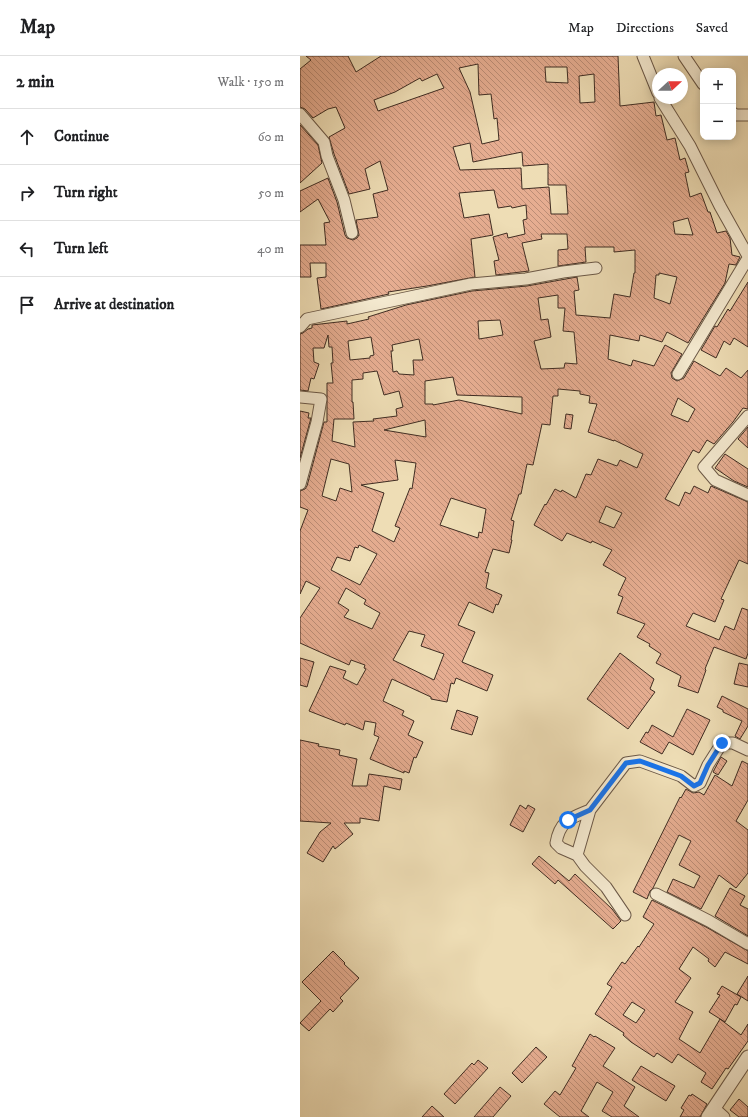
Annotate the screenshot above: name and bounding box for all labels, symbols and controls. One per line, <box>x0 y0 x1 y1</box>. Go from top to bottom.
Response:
text: Map <box>20 16 55 39</box>
text: Map <box>568 19 594 37</box>
text: Directions <box>616 19 674 37</box>
text: Saved <box>696 19 728 37</box>
north arrow <box>652 68 688 104</box>
map controls <box>700 68 736 140</box>
button: + <box>700 68 736 104</box>
text: 2 min <box>16 71 54 93</box>
text: Walk · 150 m <box>218 74 284 90</box>
button: − <box>700 104 736 140</box>
icon: ahead <box>16 126 38 148</box>
text: Continue <box>54 127 109 146</box>
text: 60 m <box>258 129 284 145</box>
icon: right <box>16 182 38 204</box>
text: Turn right <box>54 183 117 202</box>
text: 50 m <box>258 185 284 201</box>
icon: left <box>16 238 38 260</box>
text: Turn left <box>54 239 108 258</box>
text: 40 m <box>257 241 284 257</box>
icon: arrive <box>16 294 38 316</box>
text: Arrive at destination <box>54 295 174 314</box>
route end <box>713 734 731 752</box>
route start <box>559 811 577 829</box>

